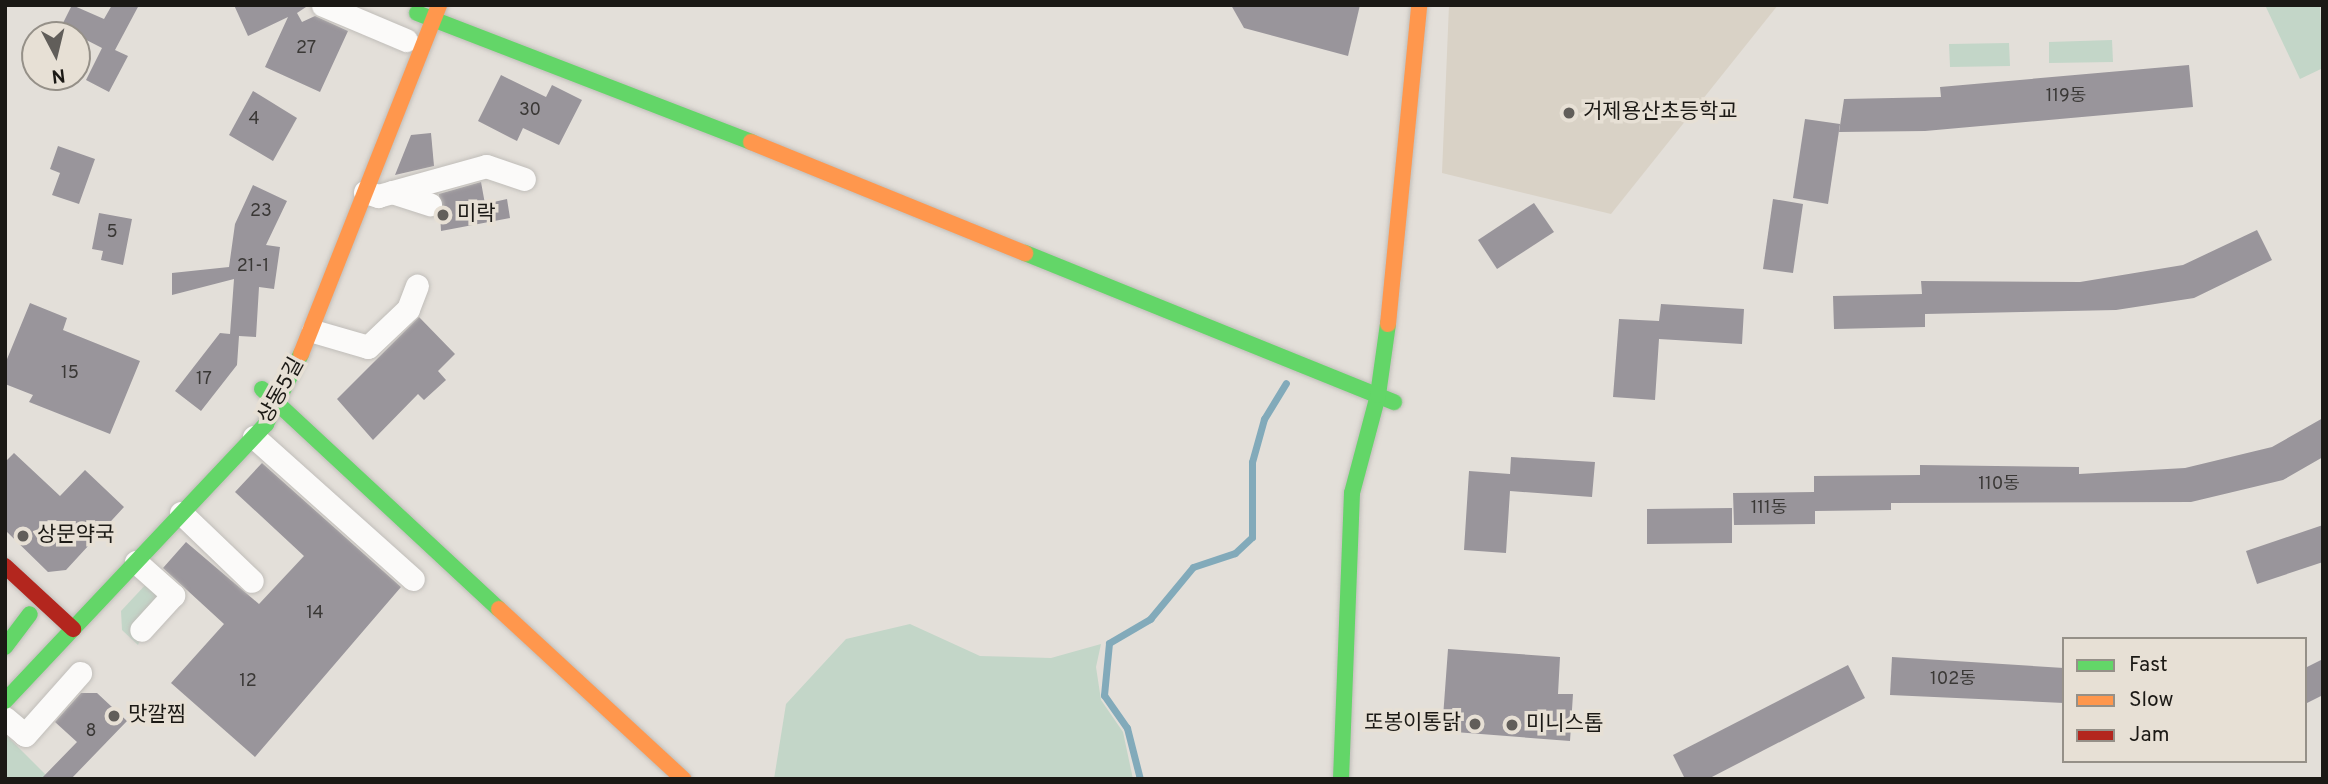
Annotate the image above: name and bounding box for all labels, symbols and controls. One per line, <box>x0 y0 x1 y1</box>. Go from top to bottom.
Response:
north arrow <box>21 21 91 91</box>
house number: 27 <box>296 38 316 60</box>
text: N <box>50 62 67 88</box>
house number: 119동 <box>2046 86 2086 108</box>
house number: 30 <box>519 100 541 122</box>
place label: 거제용산초등학교 <box>1583 100 1738 126</box>
marker: 거제용산초등학교 <box>1561 105 1577 121</box>
house number: 4 <box>248 109 260 131</box>
house number: 23 <box>250 201 272 223</box>
place label: 미락 <box>457 202 496 228</box>
marker: 미락 <box>435 207 451 223</box>
house number: 5 <box>106 222 118 244</box>
house number: 21-1 <box>237 256 269 278</box>
street label: 상동5길 <box>254 354 310 428</box>
house number: 15 <box>61 363 79 385</box>
house number: 17 <box>196 369 212 391</box>
house number: 110동 <box>1978 474 2020 496</box>
house number: 111동 <box>1751 498 1787 520</box>
place label: 상문약국 <box>37 523 114 549</box>
marker: 상문약국 <box>15 528 31 544</box>
house number: 14 <box>306 603 324 625</box>
legend <box>2062 637 2307 763</box>
text: Fast <box>2129 652 2168 679</box>
house number: 102동 <box>1930 669 1976 691</box>
house number: 12 <box>239 671 257 693</box>
text: Slow <box>2129 687 2174 714</box>
place label: 맛깔찜 <box>128 703 186 729</box>
marker: 맛깔찜 <box>106 708 122 724</box>
place label: 또봉이통닭 <box>1364 711 1461 737</box>
place label: 미니스톱 <box>1526 712 1603 738</box>
marker: 또봉이통닭 <box>1467 716 1483 732</box>
marker: 미니스톱 <box>1504 717 1520 733</box>
house number: 8 <box>86 721 96 743</box>
text: Jam <box>2129 722 2170 749</box>

